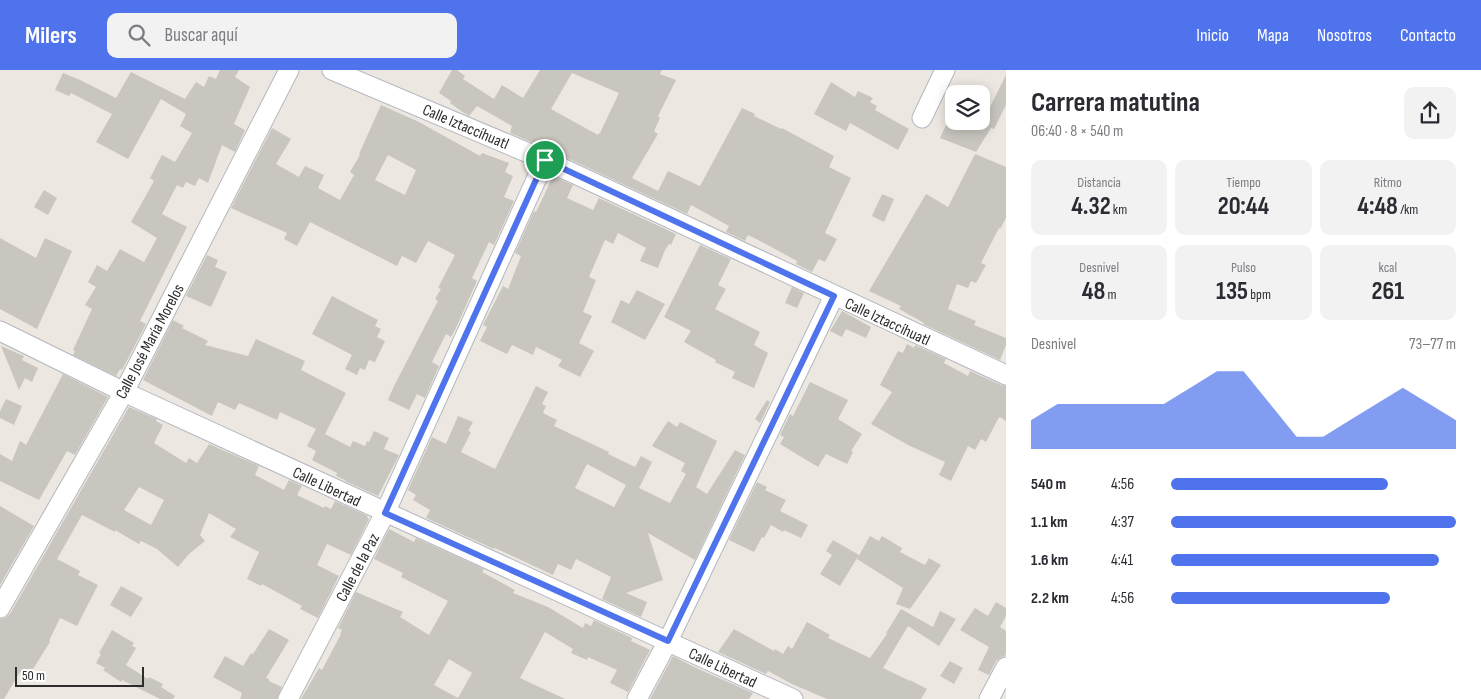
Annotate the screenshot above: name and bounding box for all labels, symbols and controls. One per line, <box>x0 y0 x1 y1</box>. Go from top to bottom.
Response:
search box <box>107 13 457 58</box>
text: Milers <box>25 21 77 50</box>
icon: search <box>125 21 153 49</box>
text: Buscar aquí <box>165 24 238 47</box>
text: Inicio <box>1196 25 1229 46</box>
text: Mapa <box>1257 25 1289 46</box>
text: Nosotros <box>1317 25 1372 46</box>
text: Contacto <box>1400 25 1456 46</box>
map controls <box>945 85 990 130</box>
button: layers <box>945 85 990 130</box>
text: Carrera matutina <box>1031 86 1200 119</box>
button: share <box>1404 87 1456 139</box>
street label: Calle Iztaccíhuatl <box>419 101 511 154</box>
text: 06:40 · 8 × 540 m <box>1031 122 1123 141</box>
pin <box>524 139 566 181</box>
icon: arrive <box>531 146 559 174</box>
text: Distancia <box>1077 174 1121 191</box>
text: Tiempo <box>1226 174 1261 191</box>
text: Ritmo <box>1374 174 1402 191</box>
text: 4.32 <box>1071 191 1111 222</box>
text: 20:44 <box>1218 191 1269 222</box>
text: 4:48 <box>1357 191 1398 222</box>
text: km <box>1111 201 1127 218</box>
text: /km <box>1398 201 1418 218</box>
text: Desnivel <box>1079 259 1119 276</box>
text: Pulso <box>1231 259 1256 276</box>
text: kcal <box>1379 259 1397 276</box>
text: 48 <box>1082 276 1105 307</box>
text: 135 <box>1216 276 1248 307</box>
text: 261 <box>1372 276 1404 307</box>
street label: Calle José María Morelos <box>112 281 189 402</box>
text: m <box>1105 286 1117 303</box>
text: bpm <box>1248 286 1271 303</box>
street label: Calle Iztaccíhuatl <box>842 294 933 350</box>
text: Desnivel <box>1031 335 1076 354</box>
text: 73–77 m <box>1409 335 1456 354</box>
street label: Calle Libertad <box>289 463 363 511</box>
text: 540 m <box>1031 475 1066 494</box>
text: 4:56 <box>1111 475 1134 494</box>
text: 1.1 km <box>1031 513 1068 532</box>
text: 4:37 <box>1111 513 1134 532</box>
street label: Calle de la Paz <box>332 530 384 605</box>
text: 1.6 km <box>1031 551 1068 570</box>
text: 4:41 <box>1111 551 1133 570</box>
text: 2.2 km <box>1031 589 1069 608</box>
text: 4:56 <box>1111 589 1134 608</box>
street label: Calle Libertad <box>685 644 759 692</box>
scale bar <box>15 664 144 687</box>
text: 50 m <box>22 667 45 684</box>

